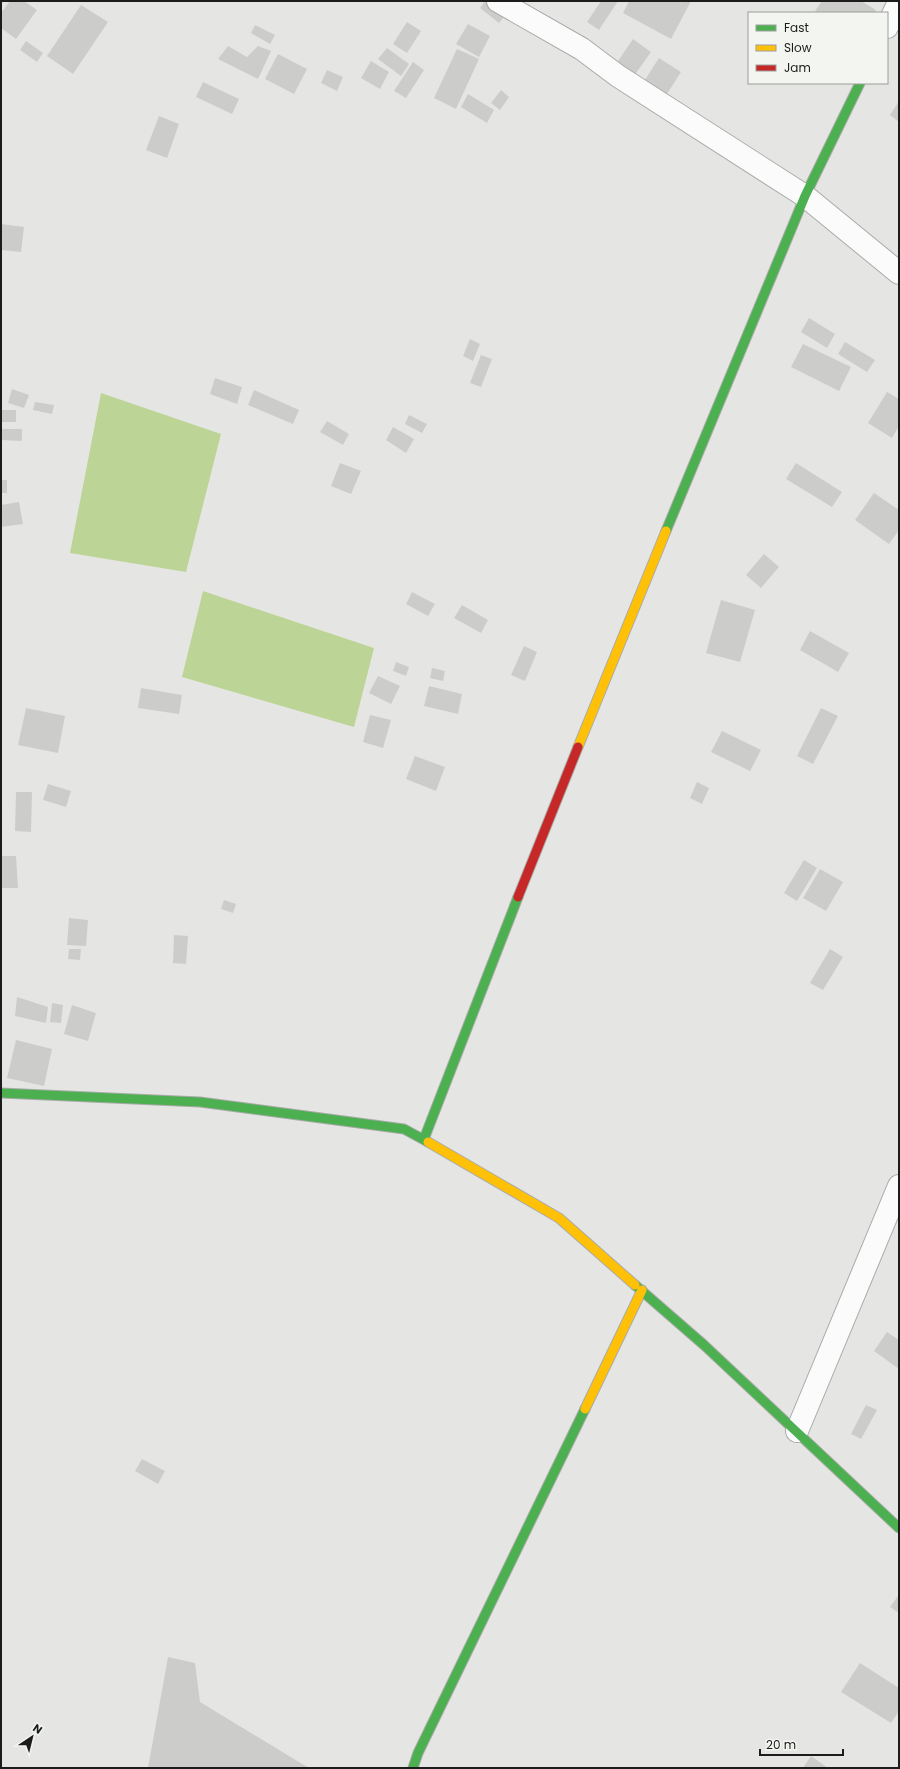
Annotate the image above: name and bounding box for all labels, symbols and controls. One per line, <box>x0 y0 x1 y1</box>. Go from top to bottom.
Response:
legend <box>748 12 888 84</box>
text: Fast <box>784 19 809 36</box>
text: Slow <box>784 39 812 56</box>
text: Jam <box>784 59 811 76</box>
north arrow <box>12 1717 52 1757</box>
text: N <box>30 1720 46 1738</box>
scale bar <box>760 1731 843 1757</box>
text: 20 m <box>766 1736 796 1753</box>

